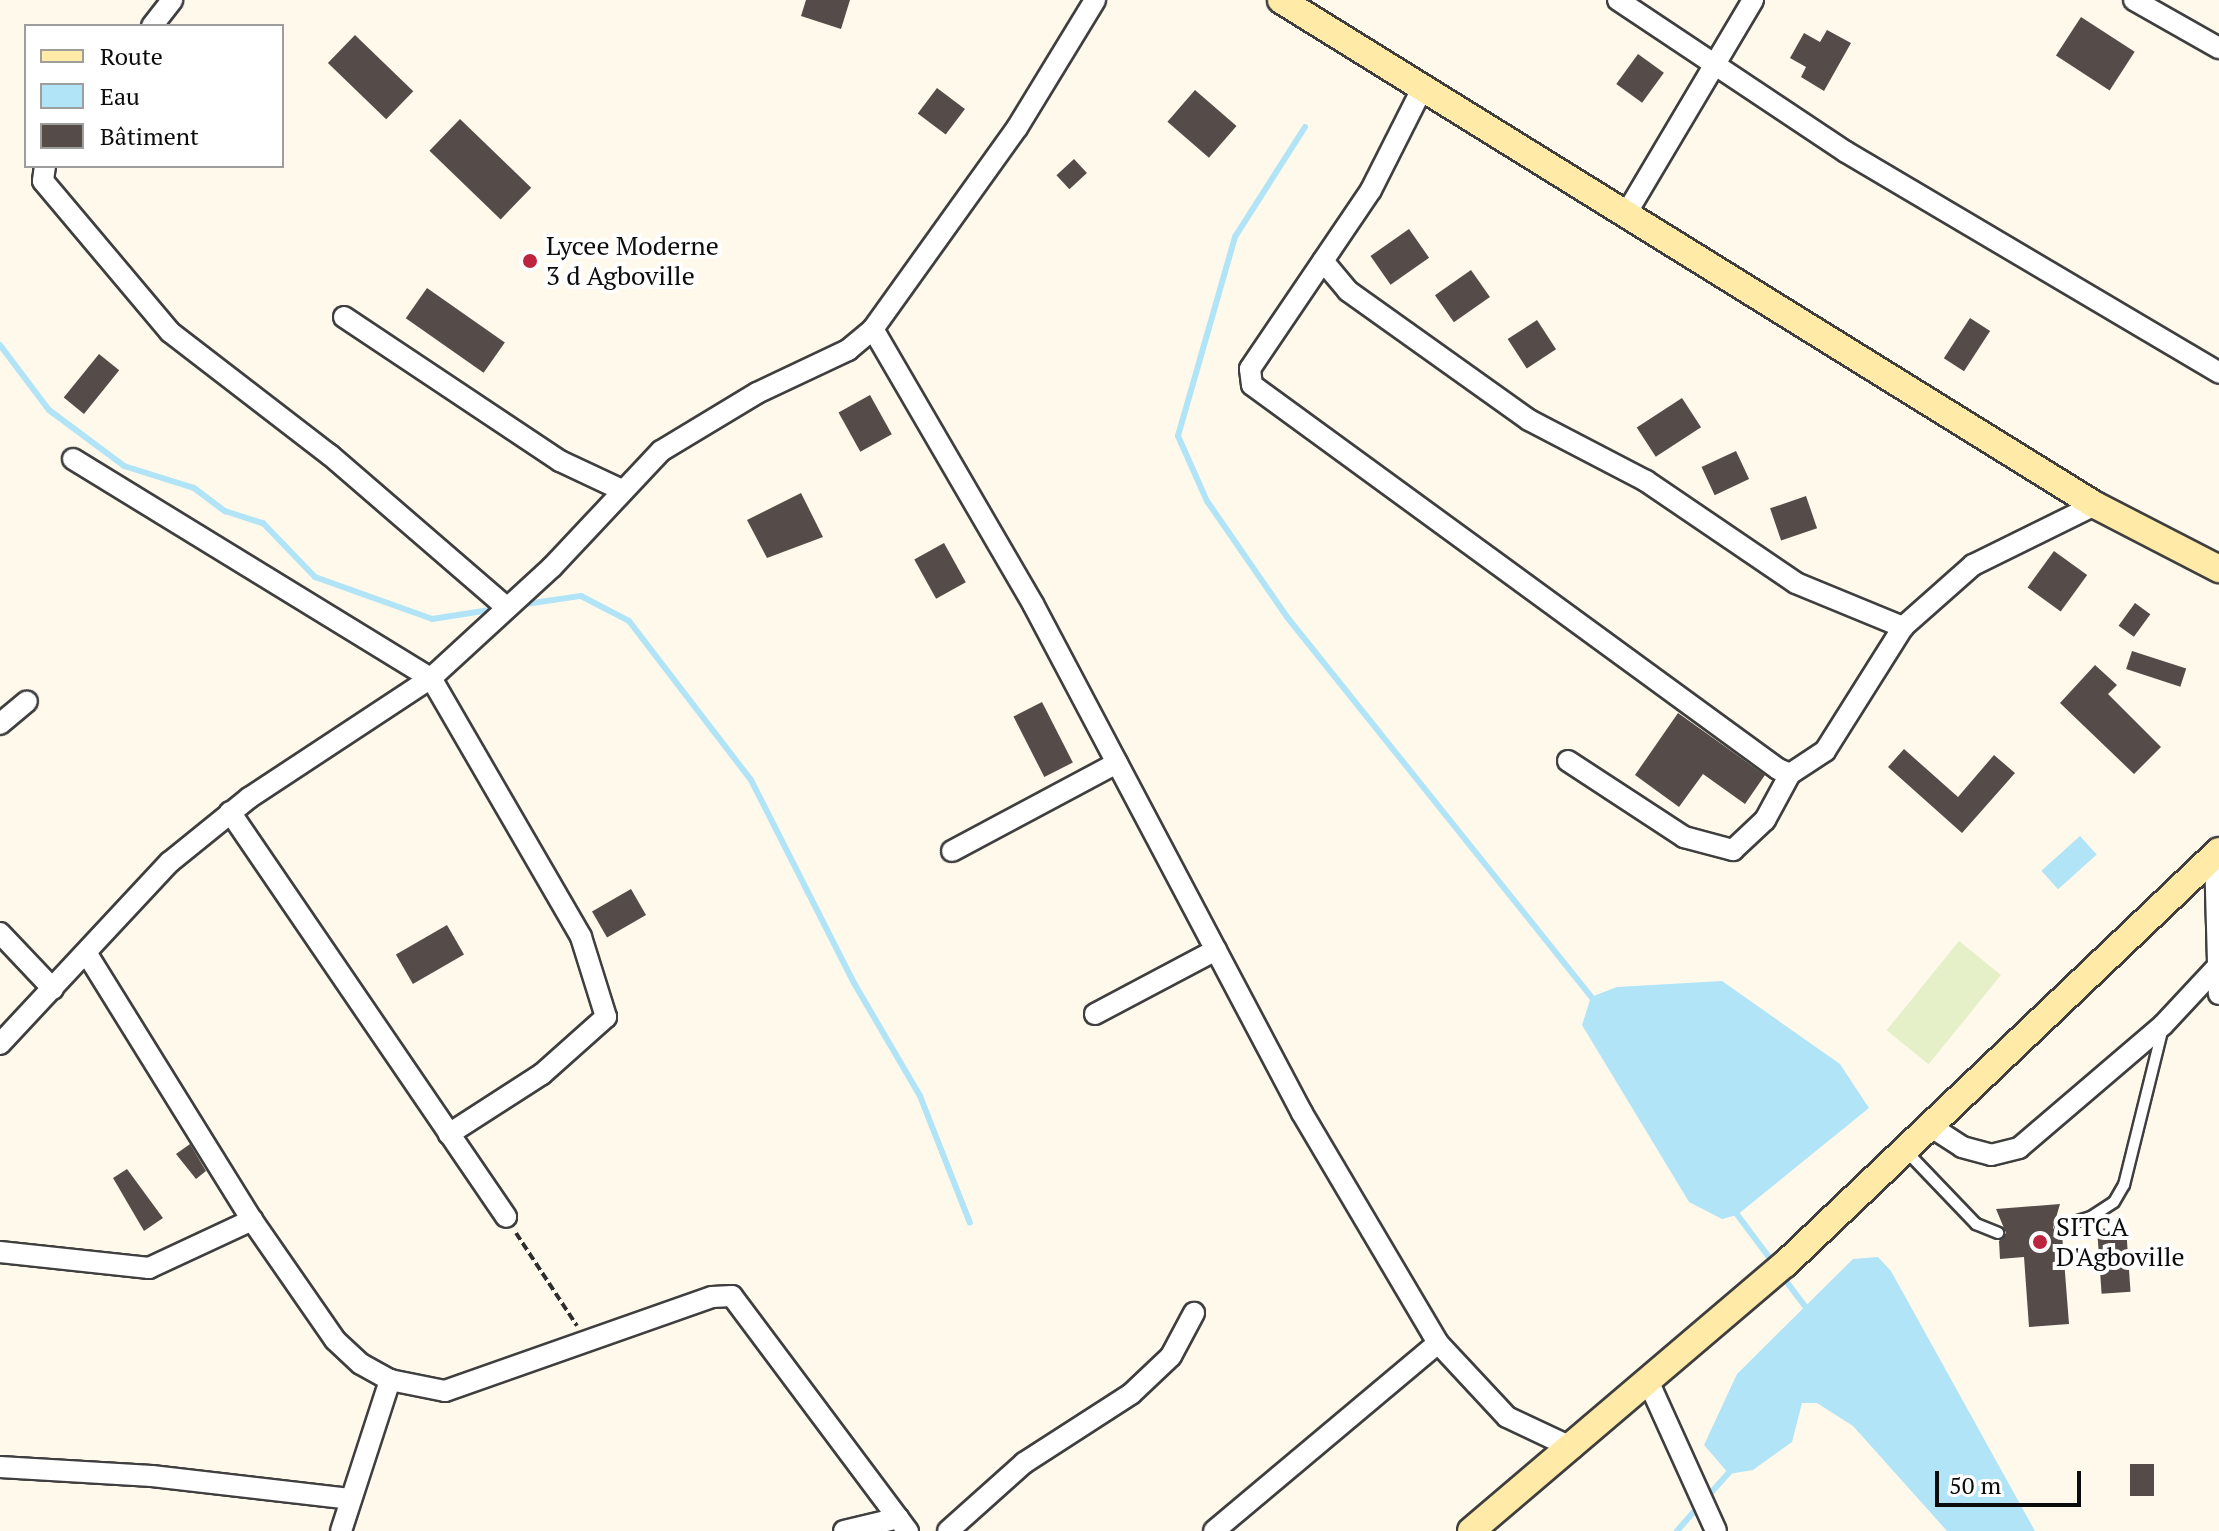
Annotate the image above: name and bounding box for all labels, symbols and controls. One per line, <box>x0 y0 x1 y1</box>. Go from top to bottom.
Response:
legend <box>24 24 284 168</box>
text: Route <box>100 40 163 72</box>
text: Eau <box>100 80 140 112</box>
text: Bâtiment <box>100 120 199 152</box>
place label: Lycee Moderne 3 d Agboville <box>546 230 719 292</box>
marker: Lycee Moderne 3 d Agboville <box>521 252 539 270</box>
place label: SITCA D'Agboville <box>2056 1211 2185 1272</box>
marker: SITCA D'Agboville <box>2031 1233 2049 1251</box>
scale bar <box>1939 1455 2085 1505</box>
text: 50 m <box>1949 1469 2001 1501</box>

